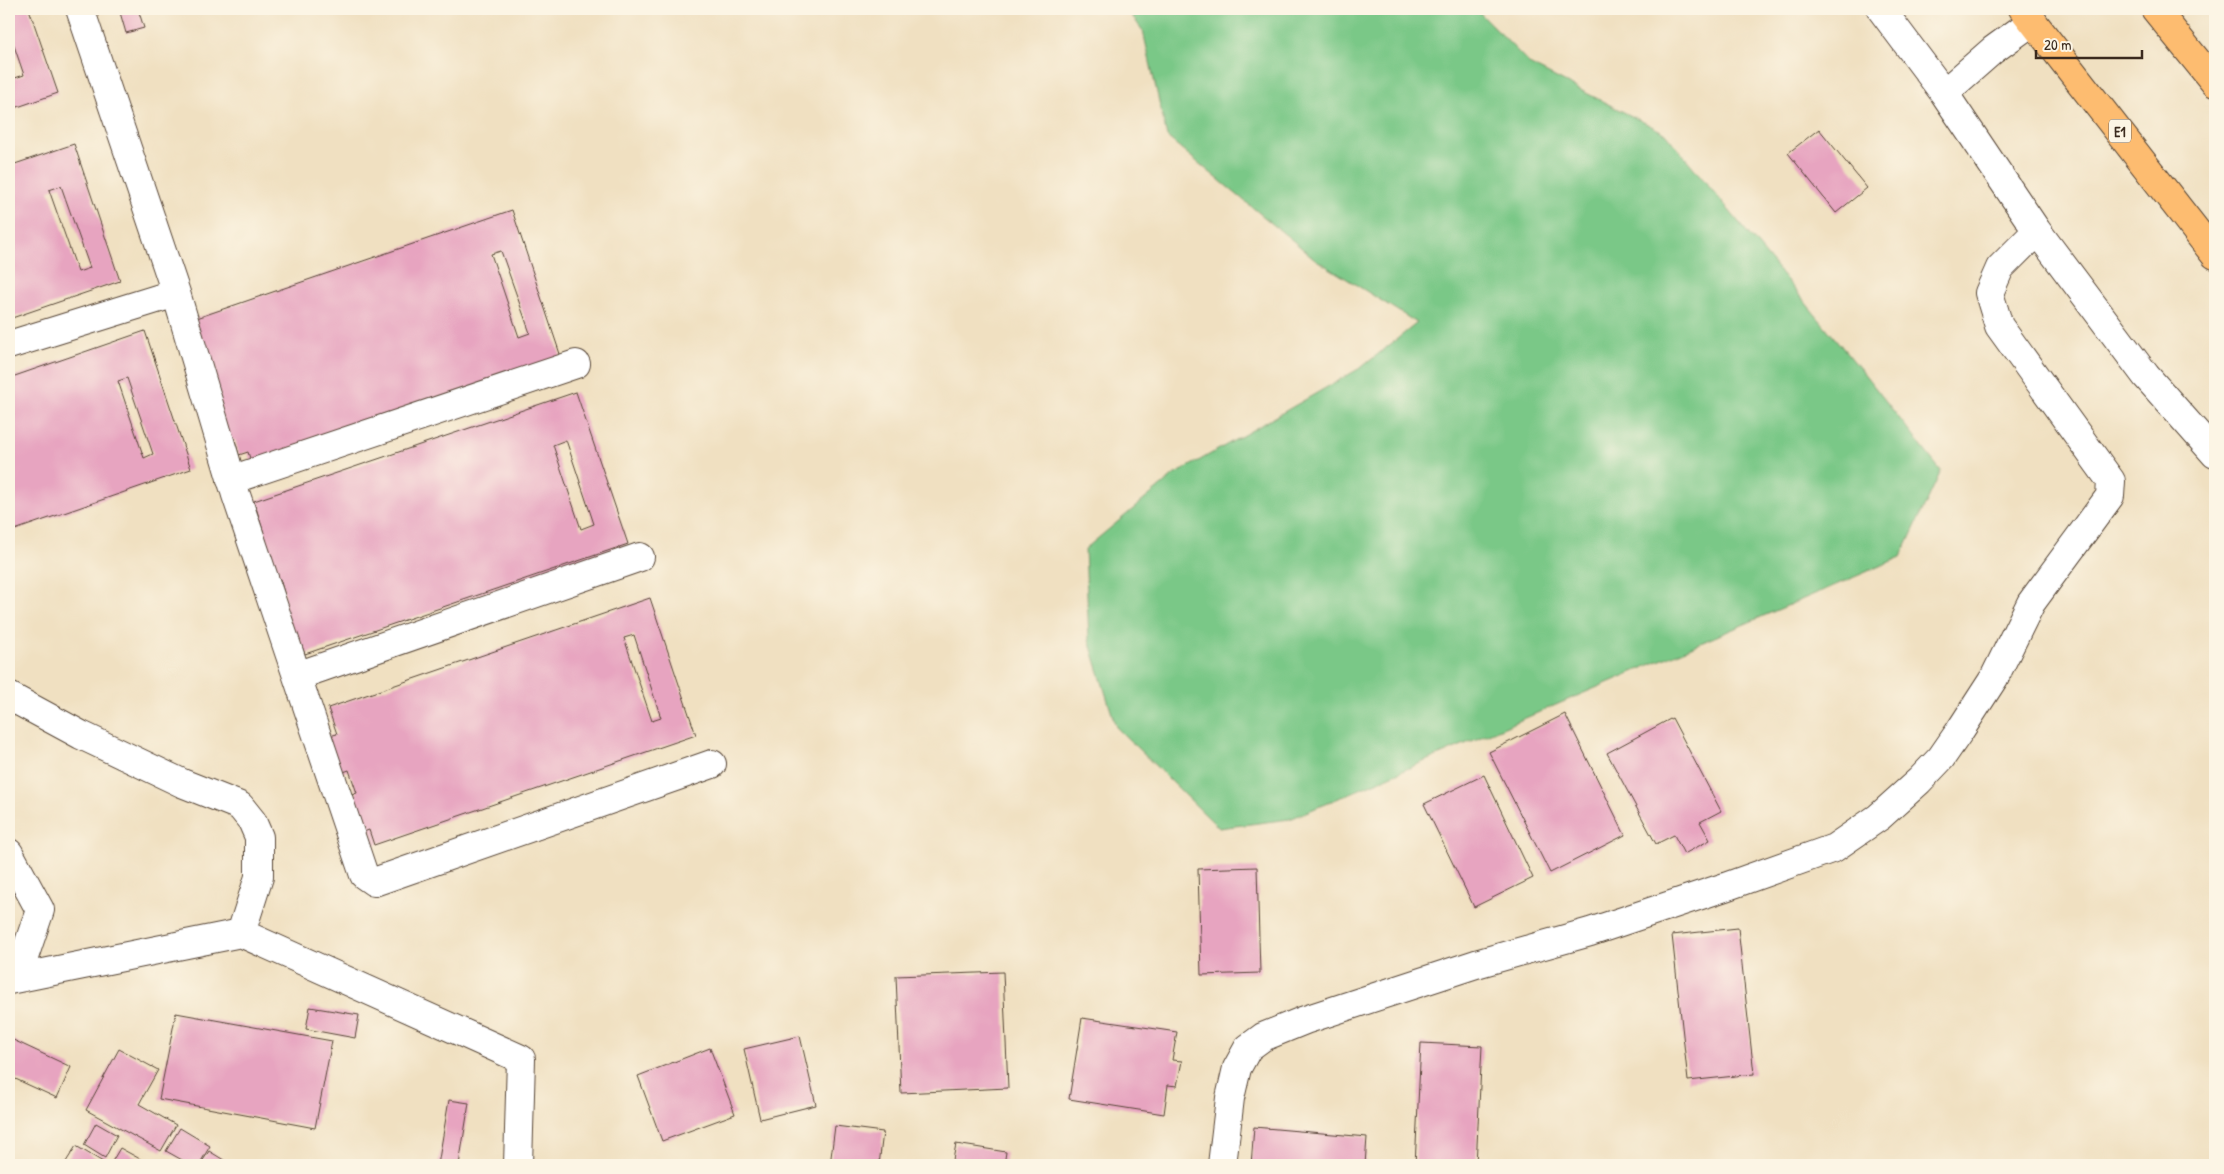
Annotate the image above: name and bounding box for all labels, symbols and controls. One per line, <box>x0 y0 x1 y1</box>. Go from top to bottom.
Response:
scale bar <box>2036 28 2143 60</box>
text: 20 m <box>2044 34 2071 55</box>
road number: E1 <box>2109 120 2131 142</box>

